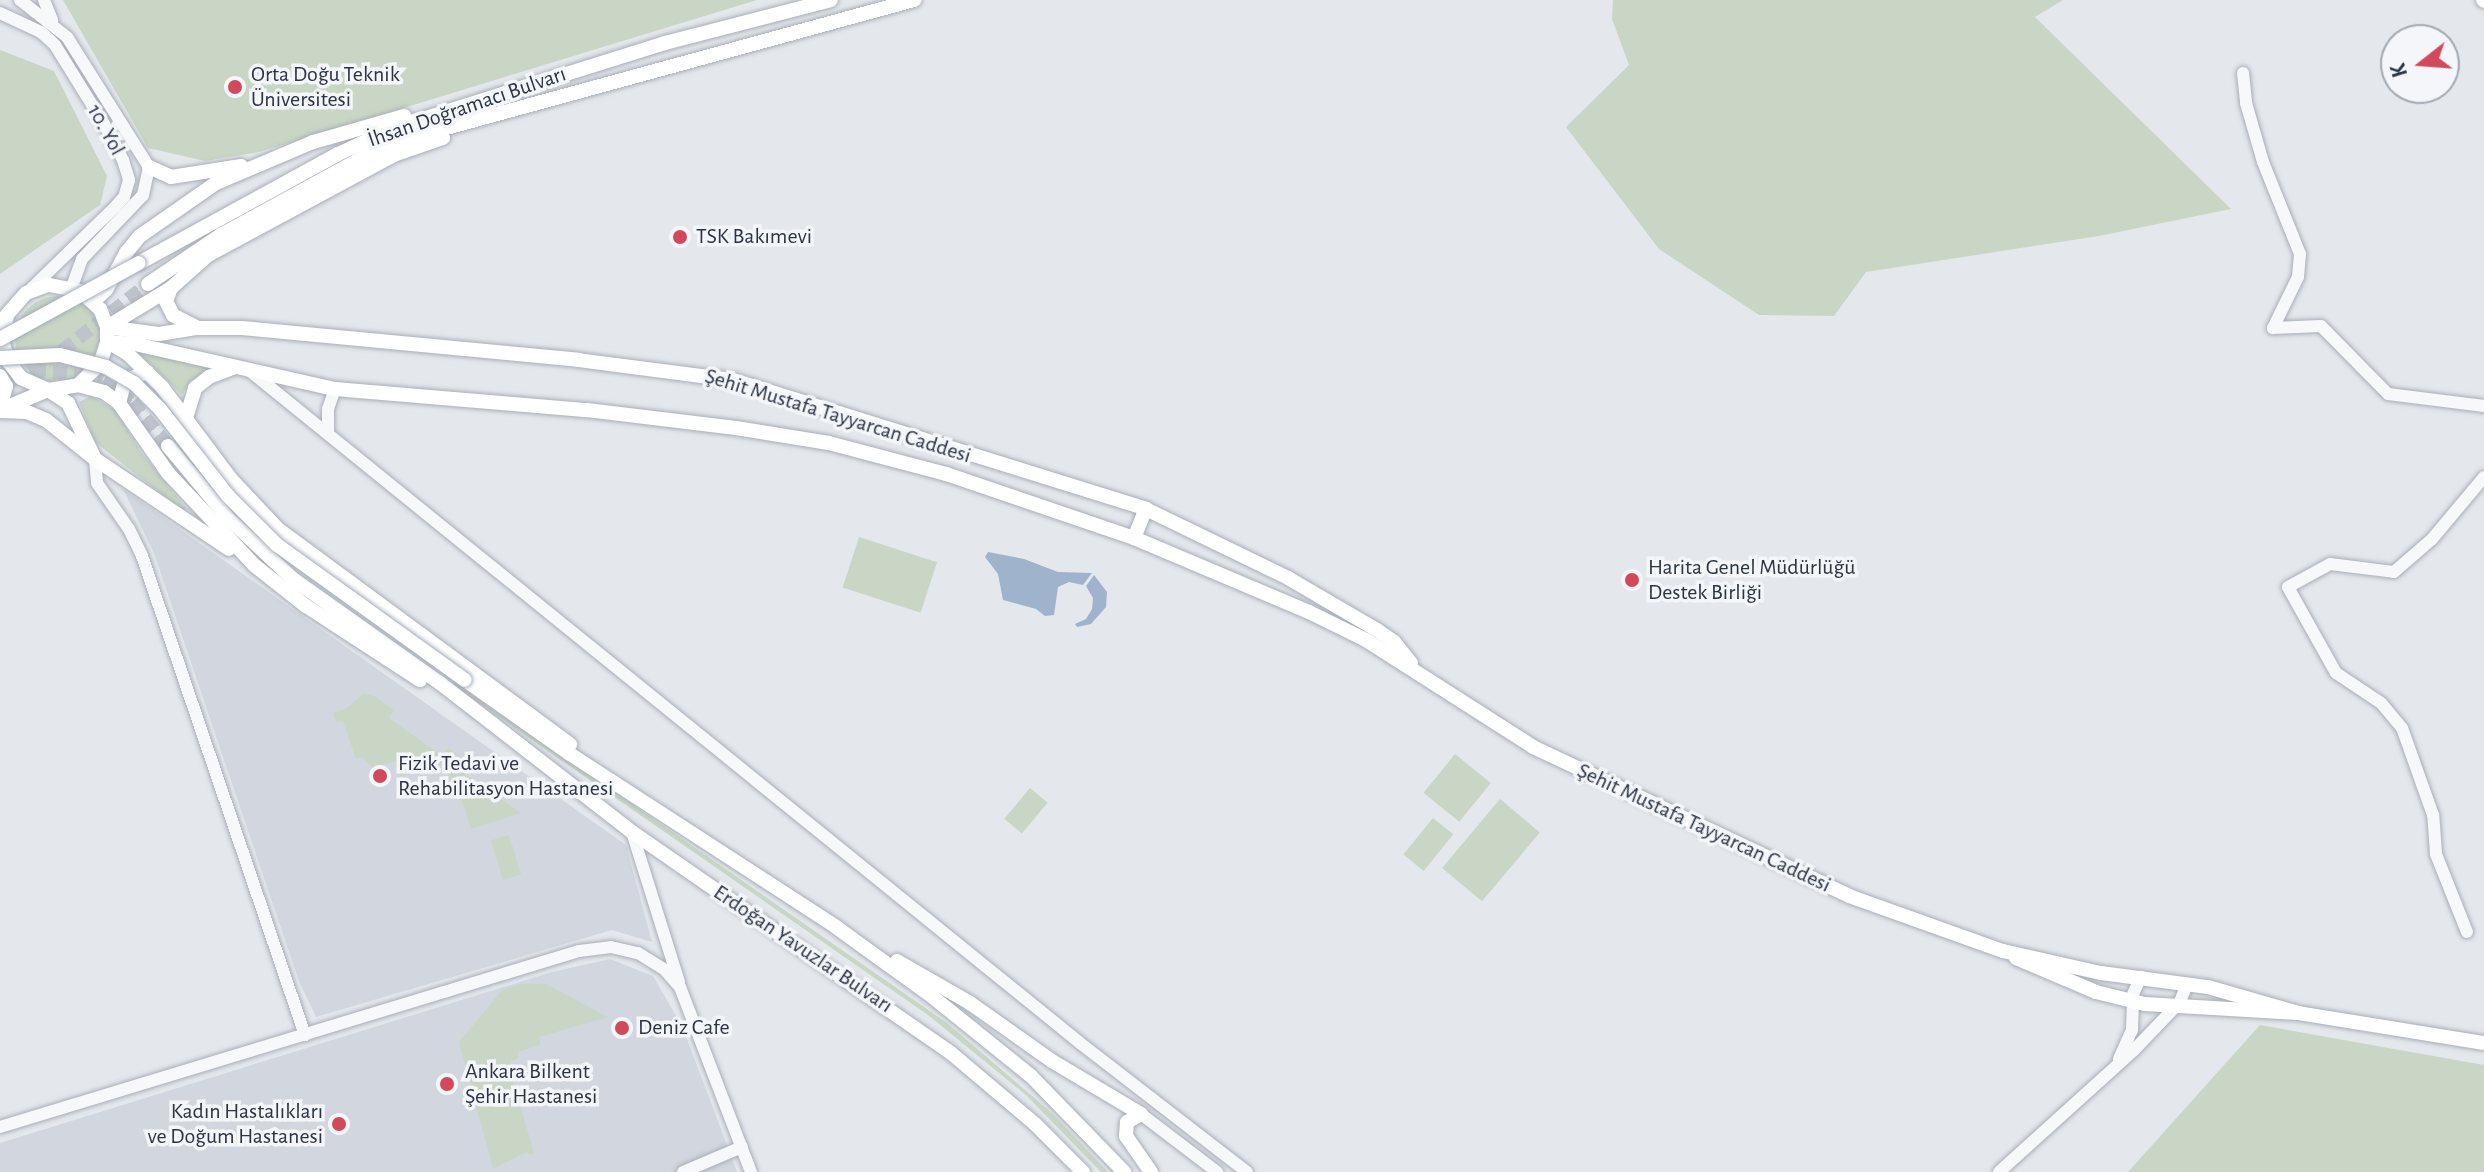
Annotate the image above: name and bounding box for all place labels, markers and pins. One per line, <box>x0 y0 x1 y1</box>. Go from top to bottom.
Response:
place label: Orta Doğu Teknik Üniversitesi <box>251 61 400 112</box>
marker: Orta Doğu Teknik Üniversitesi <box>226 78 244 96</box>
place label: TSK Bakımevi <box>696 224 812 250</box>
marker: TSK Bakımevi <box>671 228 689 246</box>
place label: Harita Genel Müdürlüğü Destek Birliği <box>1648 554 1855 606</box>
marker: Harita Genel Müdürlüğü Destek Birliği <box>1623 571 1641 589</box>
place label: Fizik Tedavi ve Rehabilitasyon Hastanesi <box>398 750 613 802</box>
marker: Fizik Tedavi ve Rehabilitasyon Hastanesi <box>369 765 391 787</box>
place label: Deniz Cafe <box>638 1015 730 1041</box>
marker: Deniz Cafe <box>613 1019 631 1037</box>
place label: Ankara Bilkent Şehir Hastanesi <box>465 1058 597 1110</box>
marker: Ankara Bilkent Şehir Hastanesi <box>436 1073 458 1095</box>
place label: Kadın Hastalıkları ve Doğum Hastanesi <box>147 1098 323 1150</box>
marker: Kadın Hastalıkları ve Doğum Hastanesi <box>330 1115 348 1133</box>

